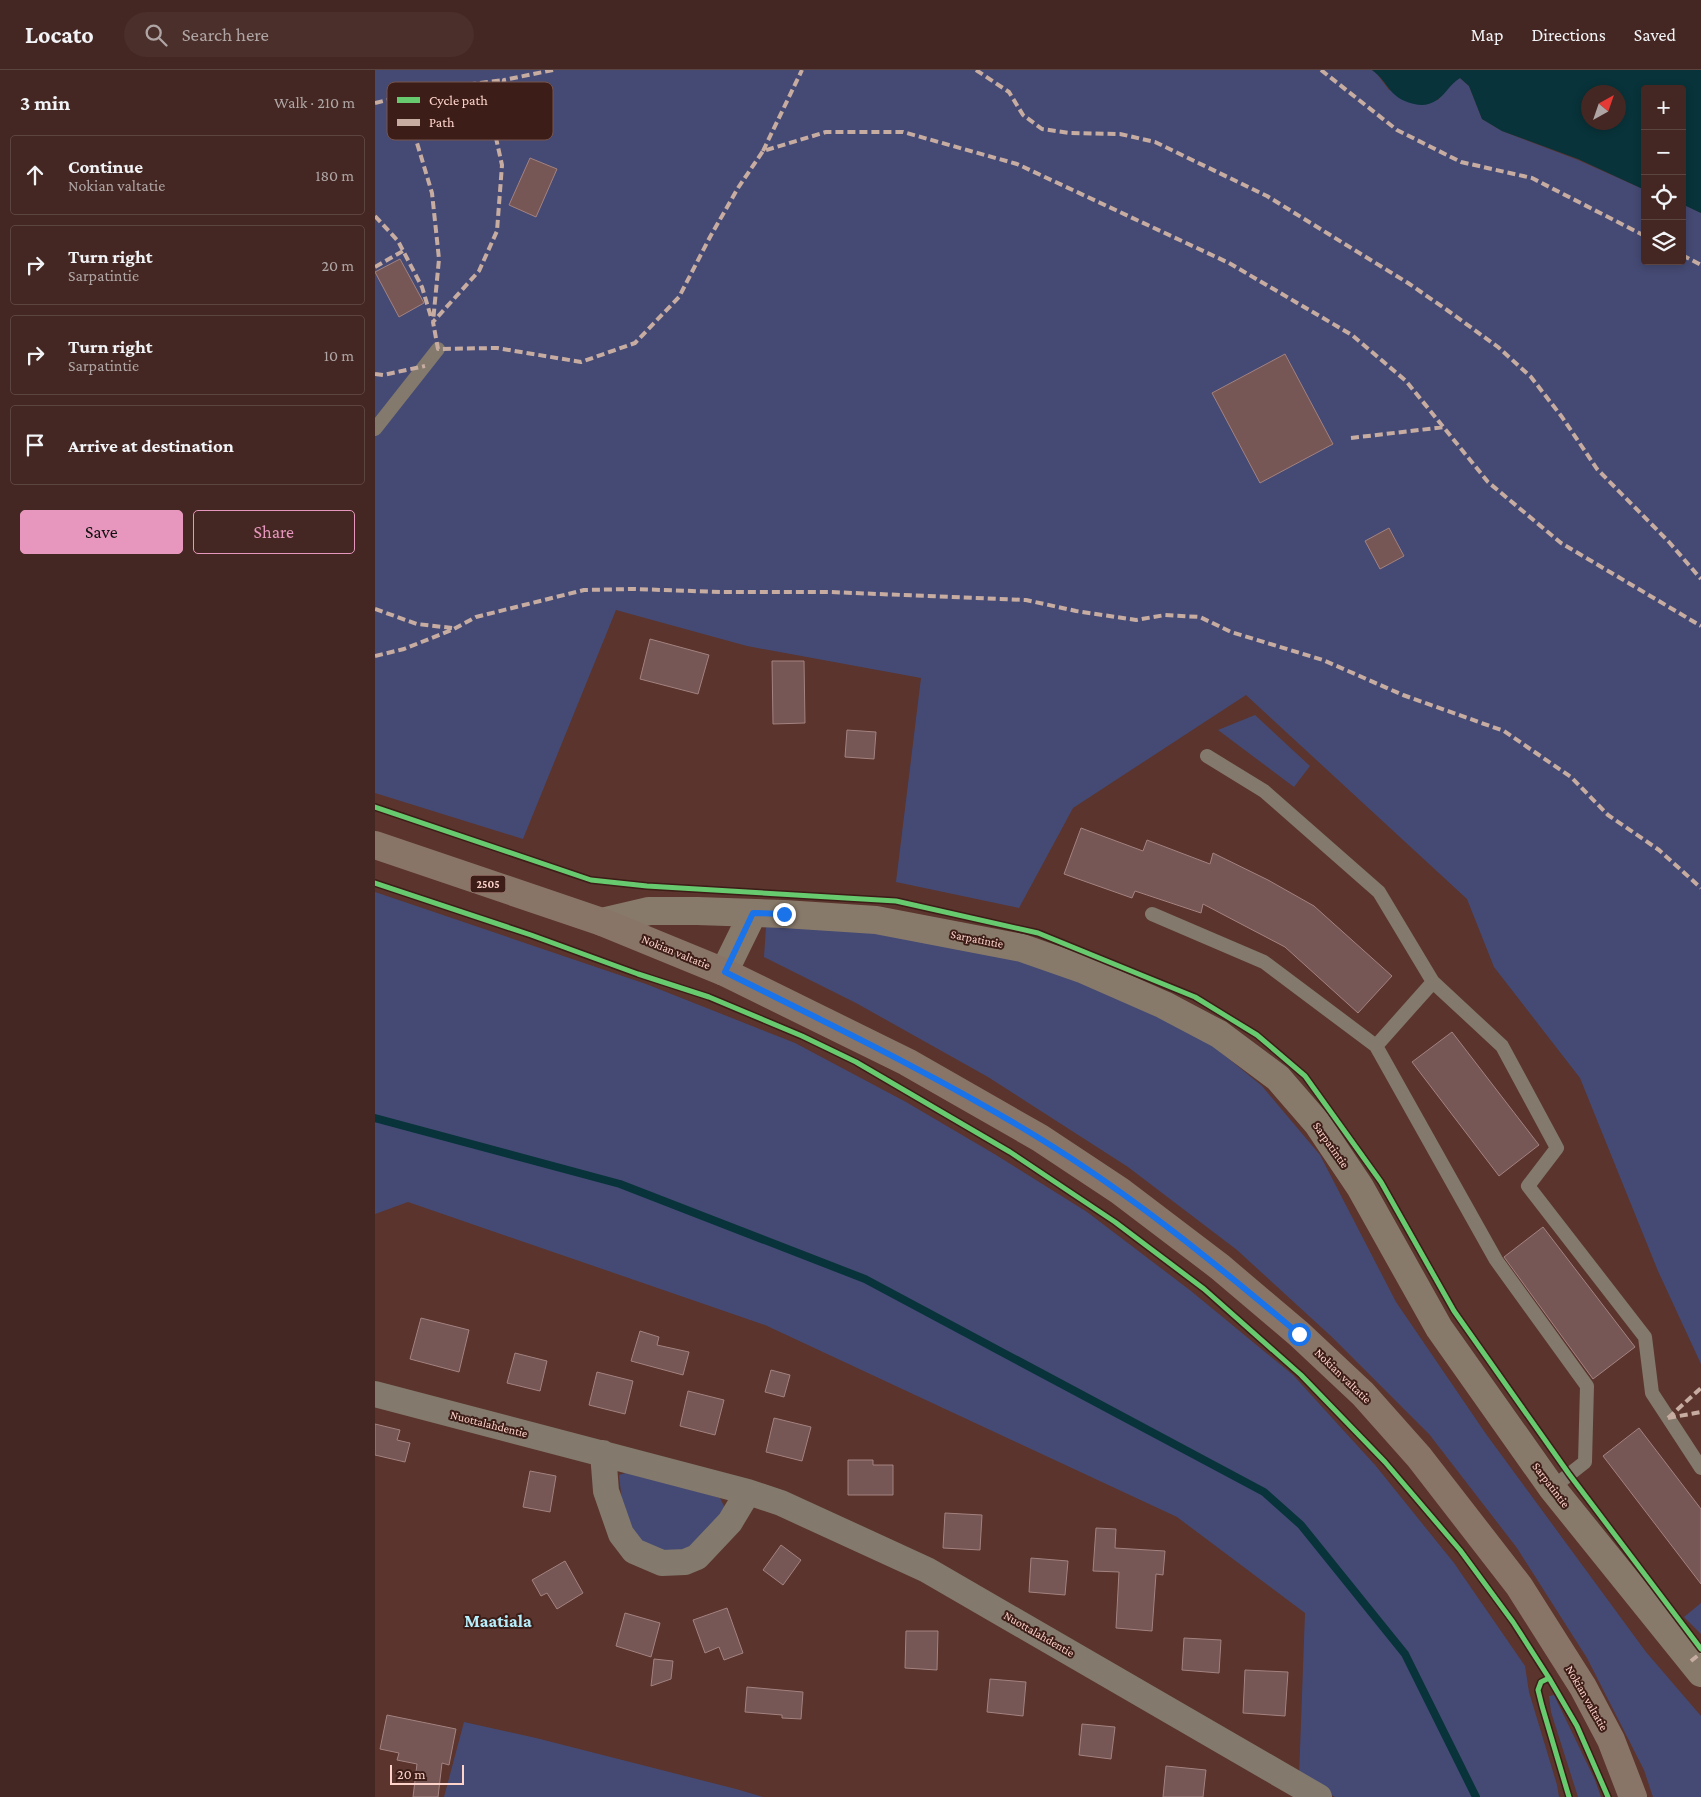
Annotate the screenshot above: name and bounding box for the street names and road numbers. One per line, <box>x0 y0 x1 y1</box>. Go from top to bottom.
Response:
road number: 2505 <box>471 876 505 892</box>
street label: Sarpatintie <box>950 927 1004 951</box>
street label: Nokian valtatie <box>640 932 712 972</box>
street label: Sarpatintie <box>1310 1119 1352 1171</box>
street label: Nokian valtatie <box>1312 1346 1374 1406</box>
street label: Nuottalahdentie <box>449 1408 529 1440</box>
street label: Sarpatintie <box>1529 1460 1573 1510</box>
street label: Nuottalahdentie <box>1001 1608 1077 1660</box>
street label: Nokian valtatie <box>1563 1663 1611 1733</box>

